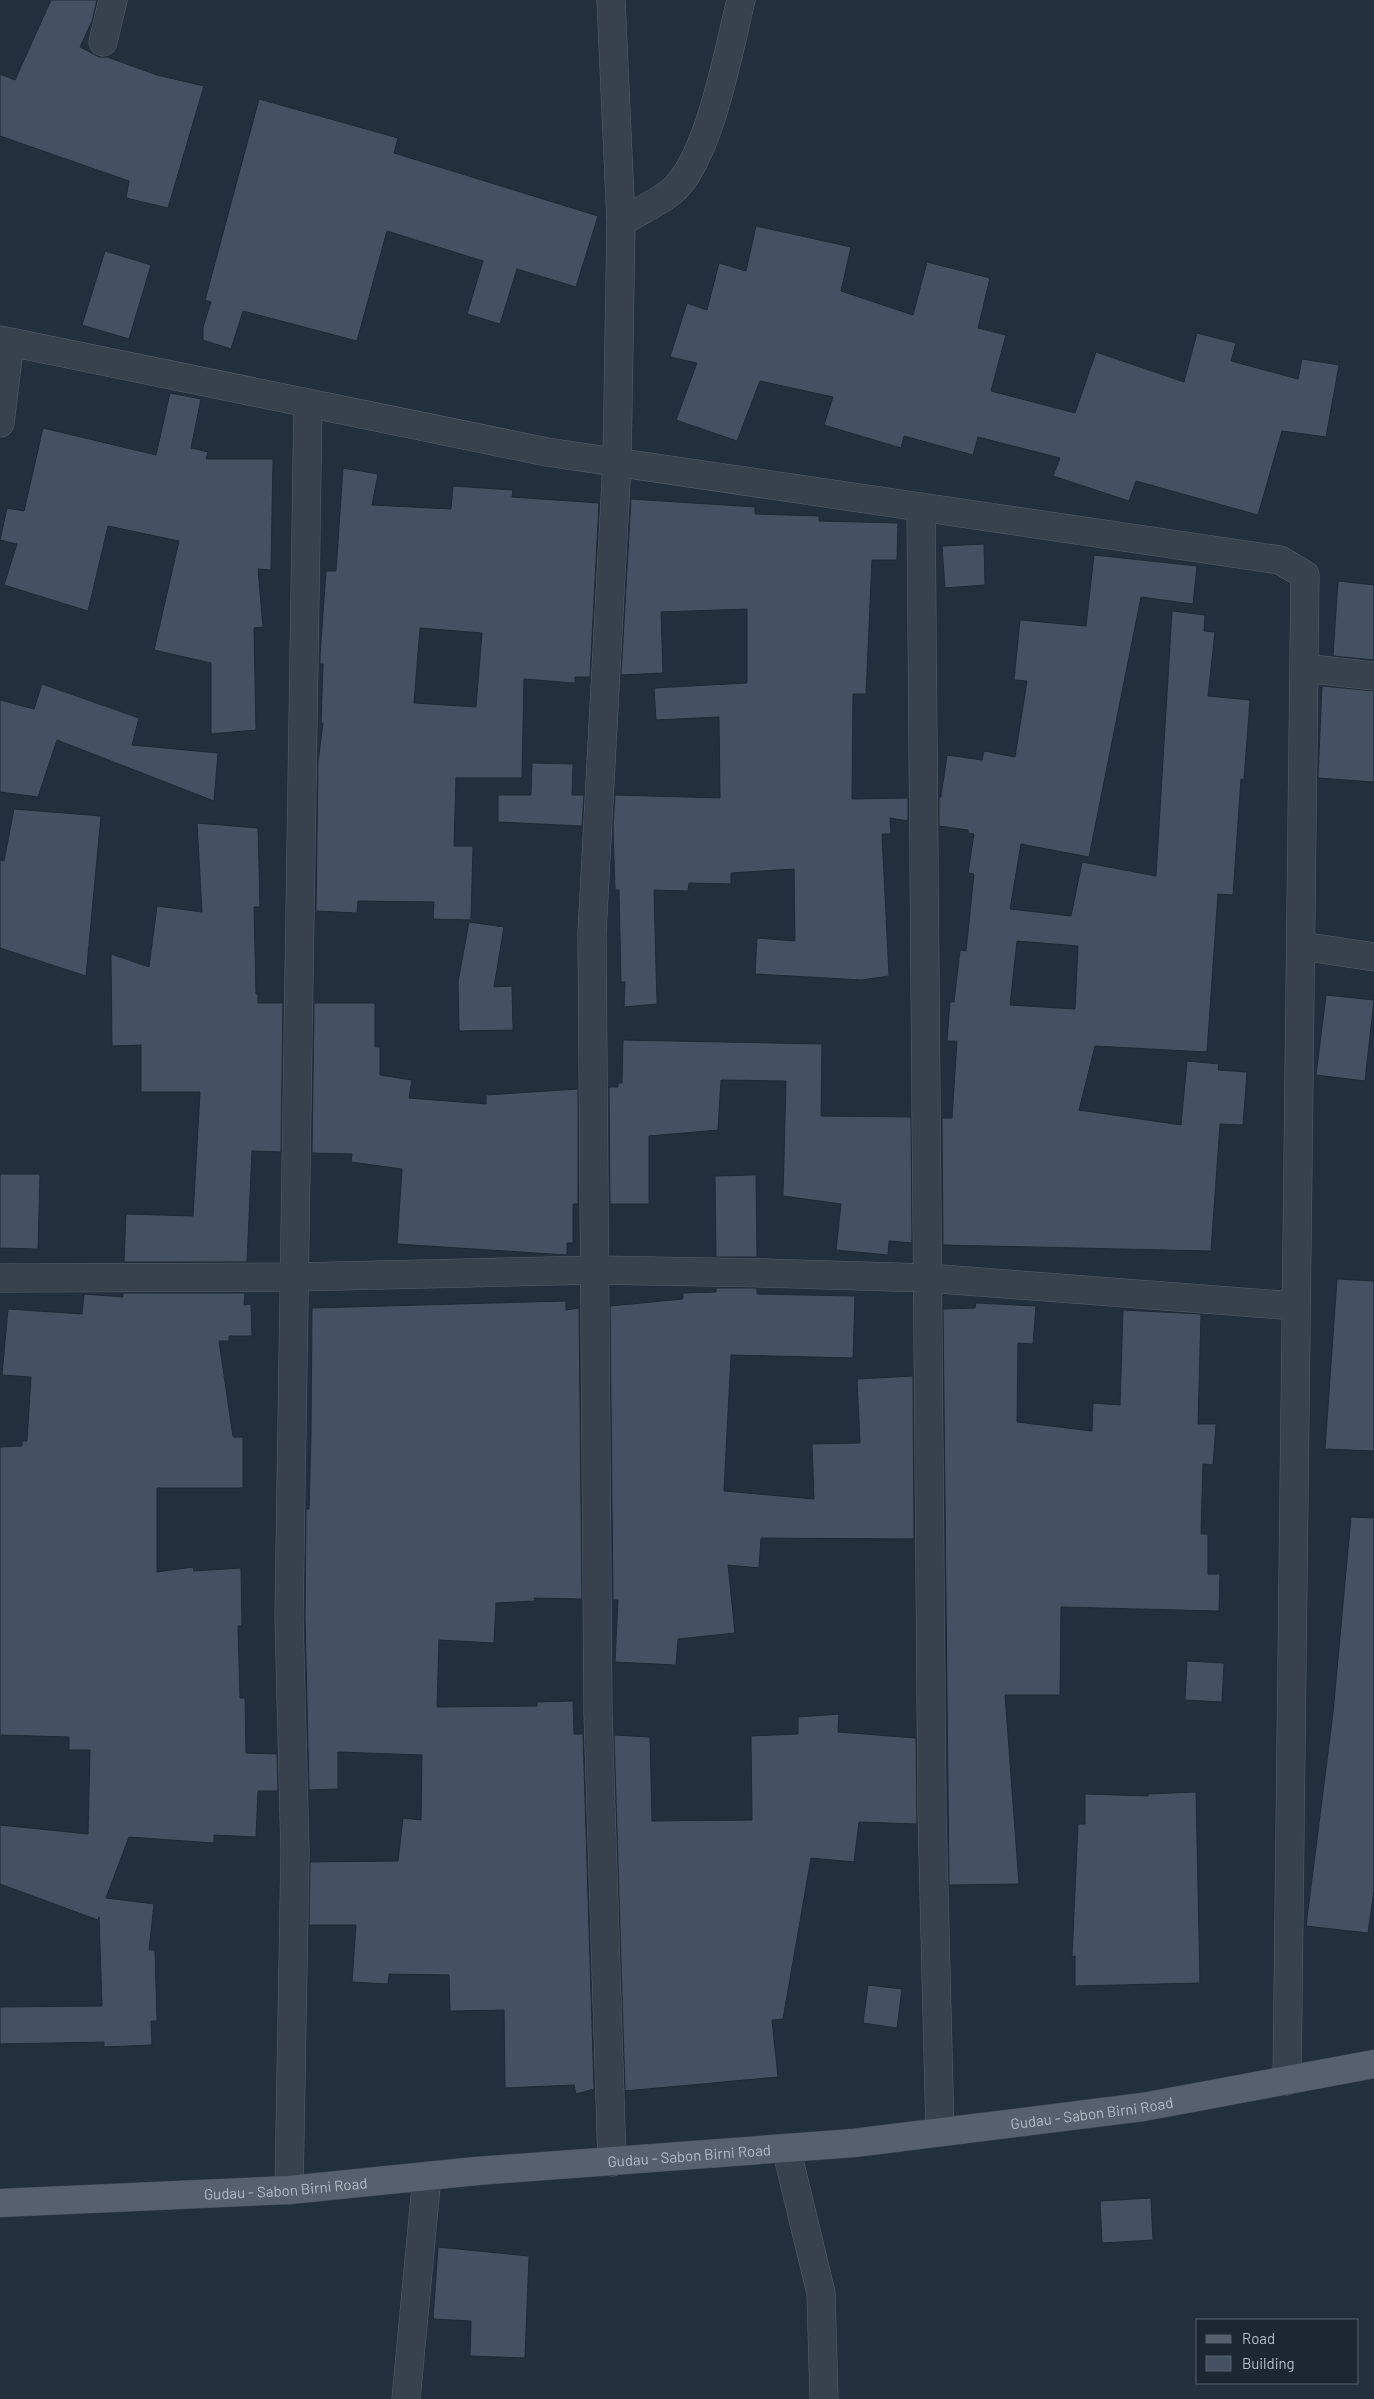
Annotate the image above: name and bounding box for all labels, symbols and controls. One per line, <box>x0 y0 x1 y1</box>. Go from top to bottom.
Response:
street label: Gudau - Sabon Birni Road <box>1010 2093 1174 2132</box>
street label: Gudau - Sabon Birni Road <box>607 2140 771 2170</box>
street label: Gudau - Sabon Birni Road <box>204 2173 368 2203</box>
legend <box>1196 2319 1359 2384</box>
text: Road <box>1242 2329 1275 2347</box>
text: Building <box>1242 2354 1295 2372</box>

